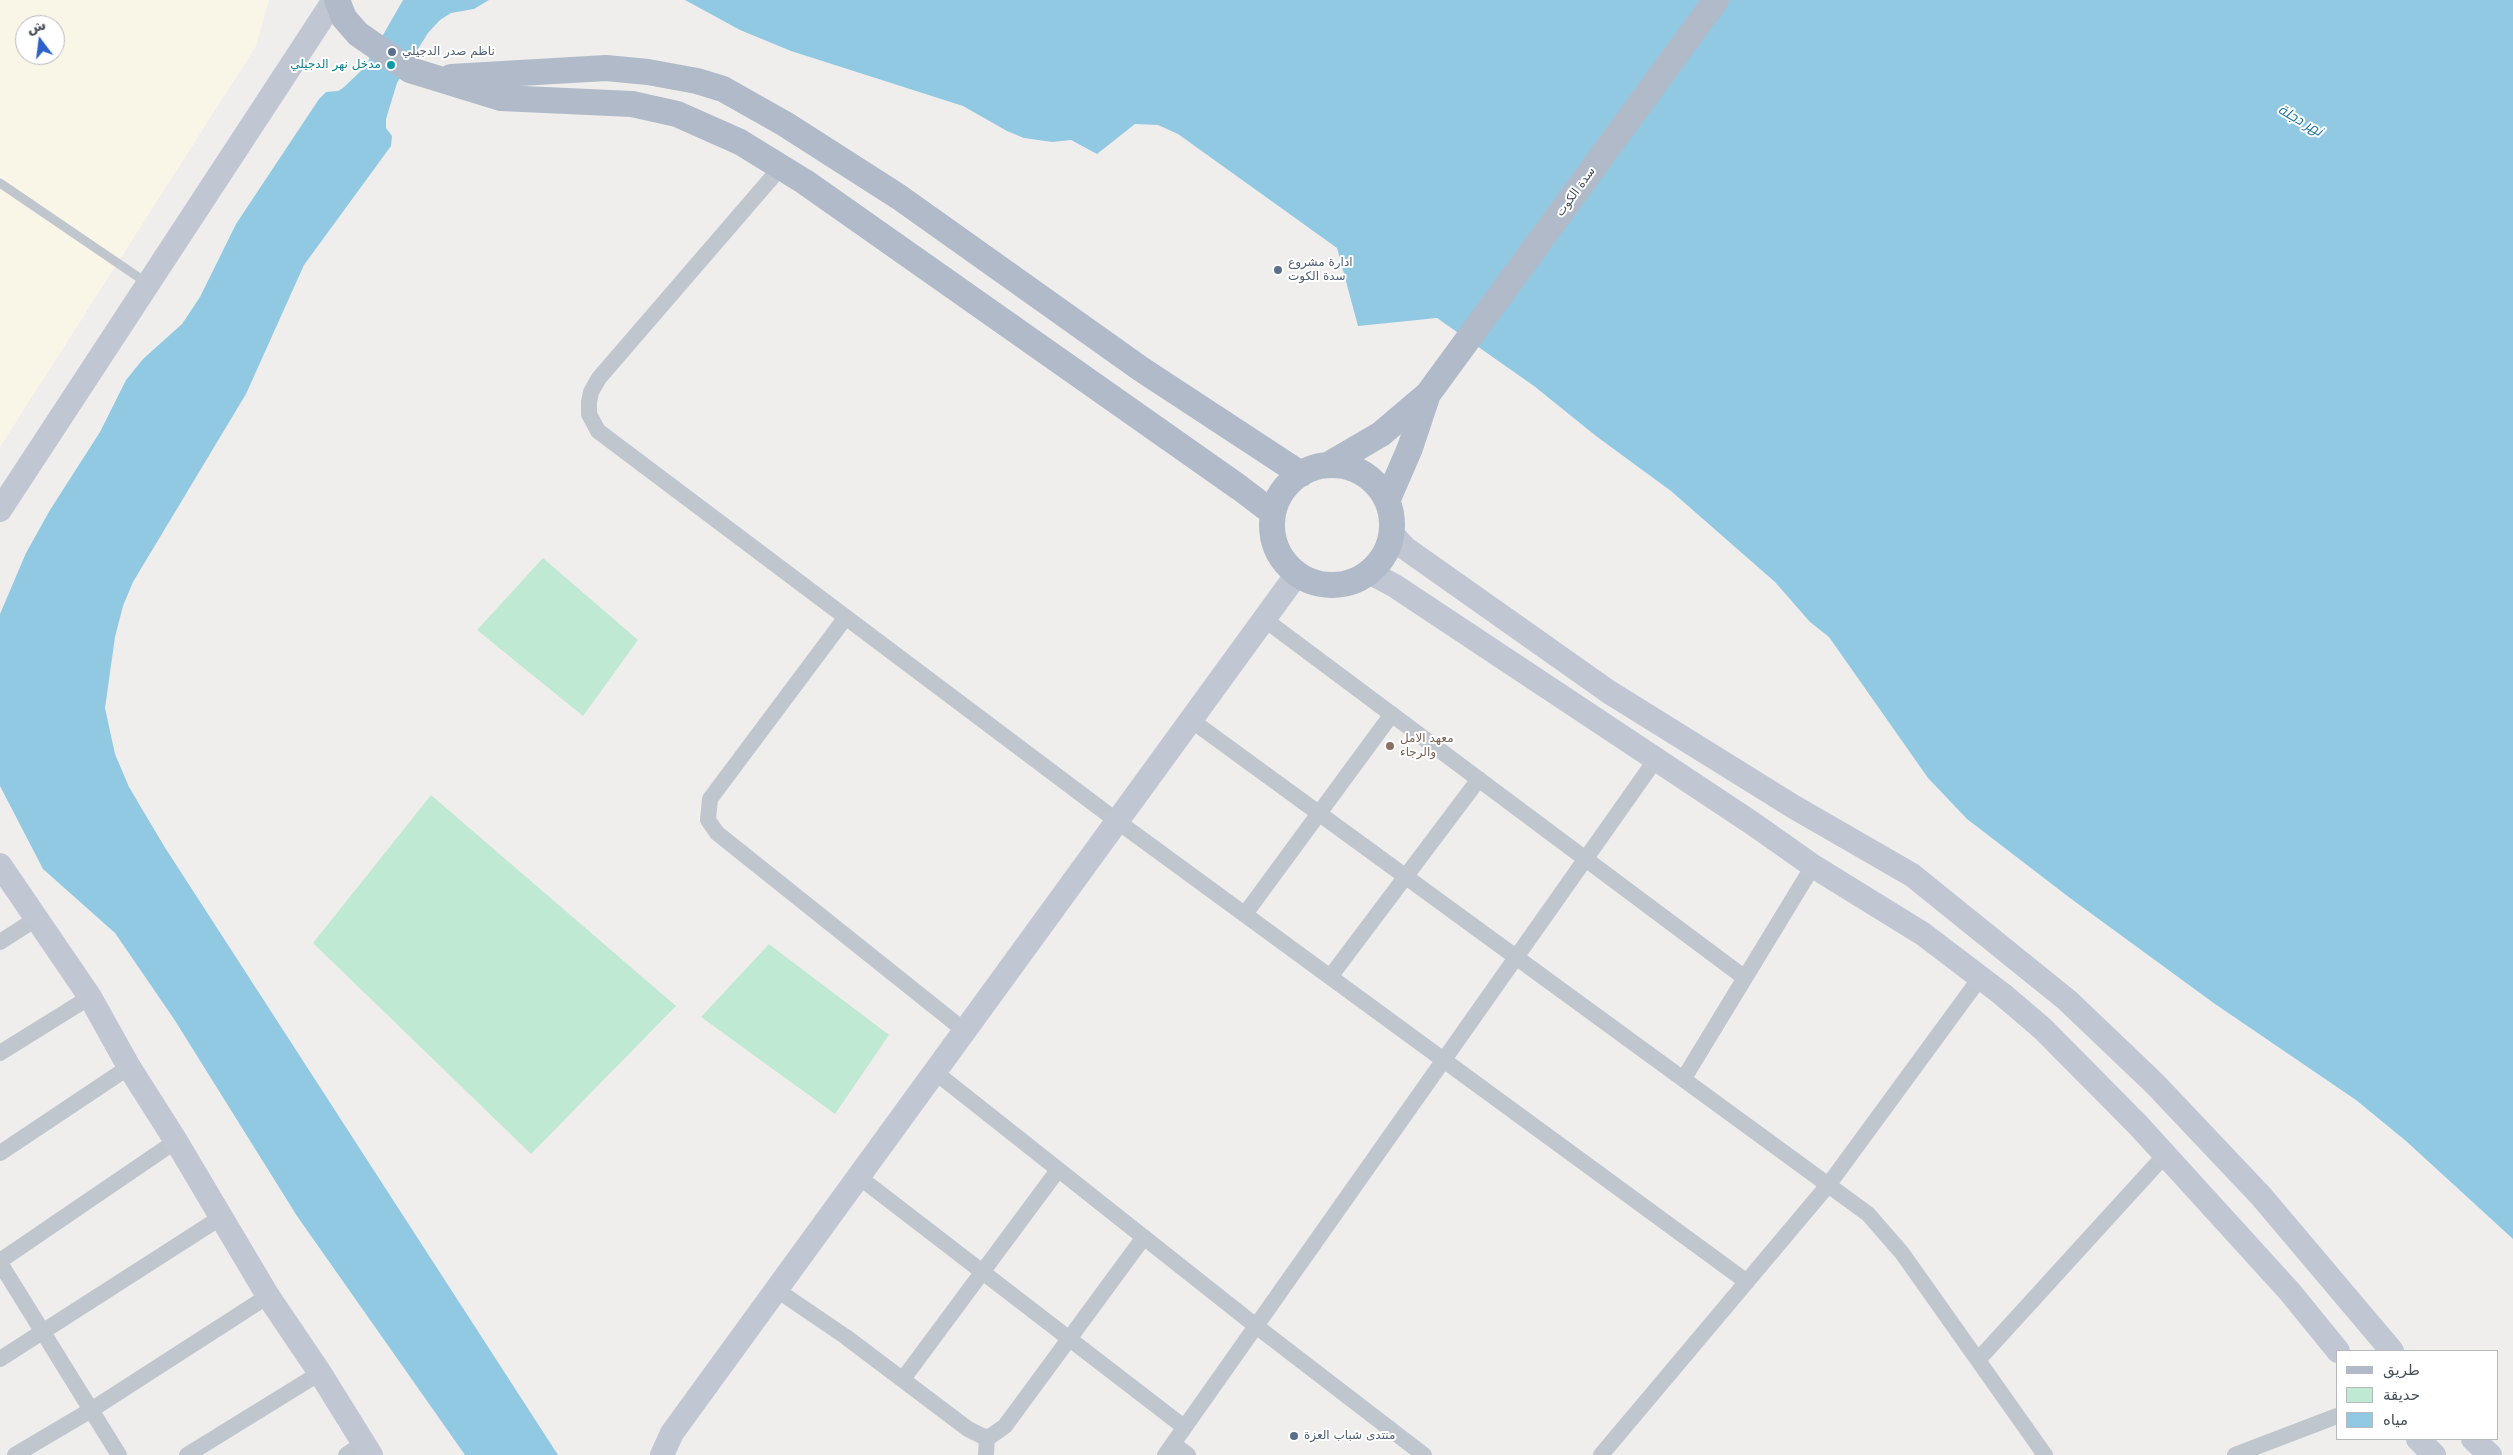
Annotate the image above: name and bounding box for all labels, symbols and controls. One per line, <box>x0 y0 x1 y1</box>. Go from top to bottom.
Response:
north arrow <box>15 15 65 65</box>
text: ش <box>25 16 48 37</box>
place label: ناظم صدر الدجيلي <box>402 45 495 59</box>
marker: ناظم صدر الدجيلي <box>386 46 398 58</box>
place label: مدخل نهر الدجيلي <box>290 58 381 72</box>
marker: مدخل نهر الدجيلي <box>385 59 397 71</box>
water label: نهر دجلة <box>2275 102 2325 140</box>
street label: سدة الكوت <box>1553 164 1599 220</box>
place label: ادارة مشروع سدة الكوت <box>1288 256 1353 284</box>
marker: ادارة مشروع سدة الكوت <box>1272 264 1284 276</box>
place label: معهد الامل والرجاء <box>1400 732 1454 760</box>
marker: معهد الامل والرجاء <box>1384 740 1396 752</box>
legend <box>2336 1350 2498 1440</box>
text: طريق <box>2383 1361 2420 1379</box>
text: حديقة <box>2383 1386 2420 1404</box>
text: مياه <box>2383 1411 2408 1429</box>
place label: منتدى شباب العزة <box>1304 1429 1395 1443</box>
marker: منتدى شباب العزة <box>1288 1430 1300 1442</box>

